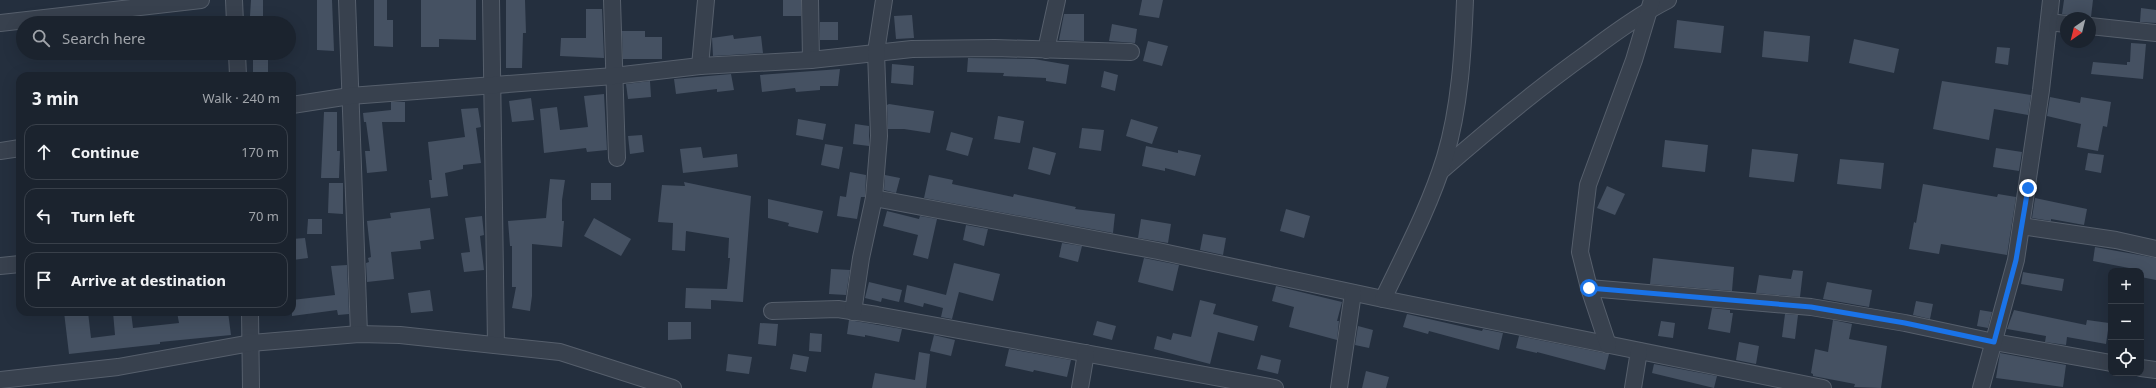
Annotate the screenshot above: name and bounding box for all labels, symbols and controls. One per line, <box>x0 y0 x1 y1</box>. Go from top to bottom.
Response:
north arrow <box>2060 12 2096 48</box>
search box <box>16 16 296 60</box>
icon: search <box>30 27 52 49</box>
text: Search here <box>62 28 145 48</box>
text: 3 min <box>32 87 79 110</box>
text: Walk · 240 m <box>202 89 280 107</box>
icon: ahead <box>33 141 55 163</box>
text: Continue <box>71 142 139 162</box>
text: 170 m <box>241 143 279 161</box>
route end <box>2019 179 2037 197</box>
icon: left <box>33 205 55 227</box>
text: Turn left <box>71 206 135 226</box>
text: 70 m <box>249 207 279 225</box>
map controls <box>2108 268 2144 376</box>
button: + <box>2108 268 2144 304</box>
icon: arrive <box>33 269 55 291</box>
text: Arrive at destination <box>71 270 226 290</box>
route start <box>1580 279 1598 297</box>
button: − <box>2108 304 2144 340</box>
button: locate <box>2108 340 2144 376</box>

